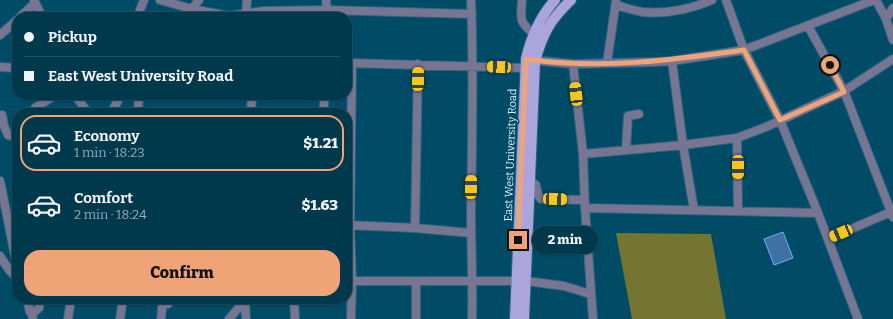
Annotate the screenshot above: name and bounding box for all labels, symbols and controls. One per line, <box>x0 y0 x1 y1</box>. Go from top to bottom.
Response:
text: Pickup <box>48 28 97 46</box>
route start <box>821 56 839 74</box>
car <box>487 60 511 74</box>
text: East West University Road <box>48 67 233 85</box>
car <box>412 67 424 91</box>
car <box>569 81 583 107</box>
street label: East West University Road <box>502 88 519 222</box>
icon: car <box>26 125 62 161</box>
text: Economy <box>74 127 140 145</box>
text: $1.21 <box>303 134 338 152</box>
text: 1 min · 18:23 <box>74 145 145 160</box>
car <box>732 155 744 179</box>
car <box>465 175 477 199</box>
icon: car <box>26 187 62 223</box>
text: Comfort <box>74 189 133 207</box>
car <box>543 193 567 205</box>
text: $1.63 <box>301 196 338 214</box>
text: 2 min · 18:24 <box>74 207 147 222</box>
car <box>828 223 854 243</box>
callout: 2 min <box>532 226 598 254</box>
route end <box>509 231 527 249</box>
text: 2 min <box>548 232 582 247</box>
button: Confirm <box>24 250 340 296</box>

